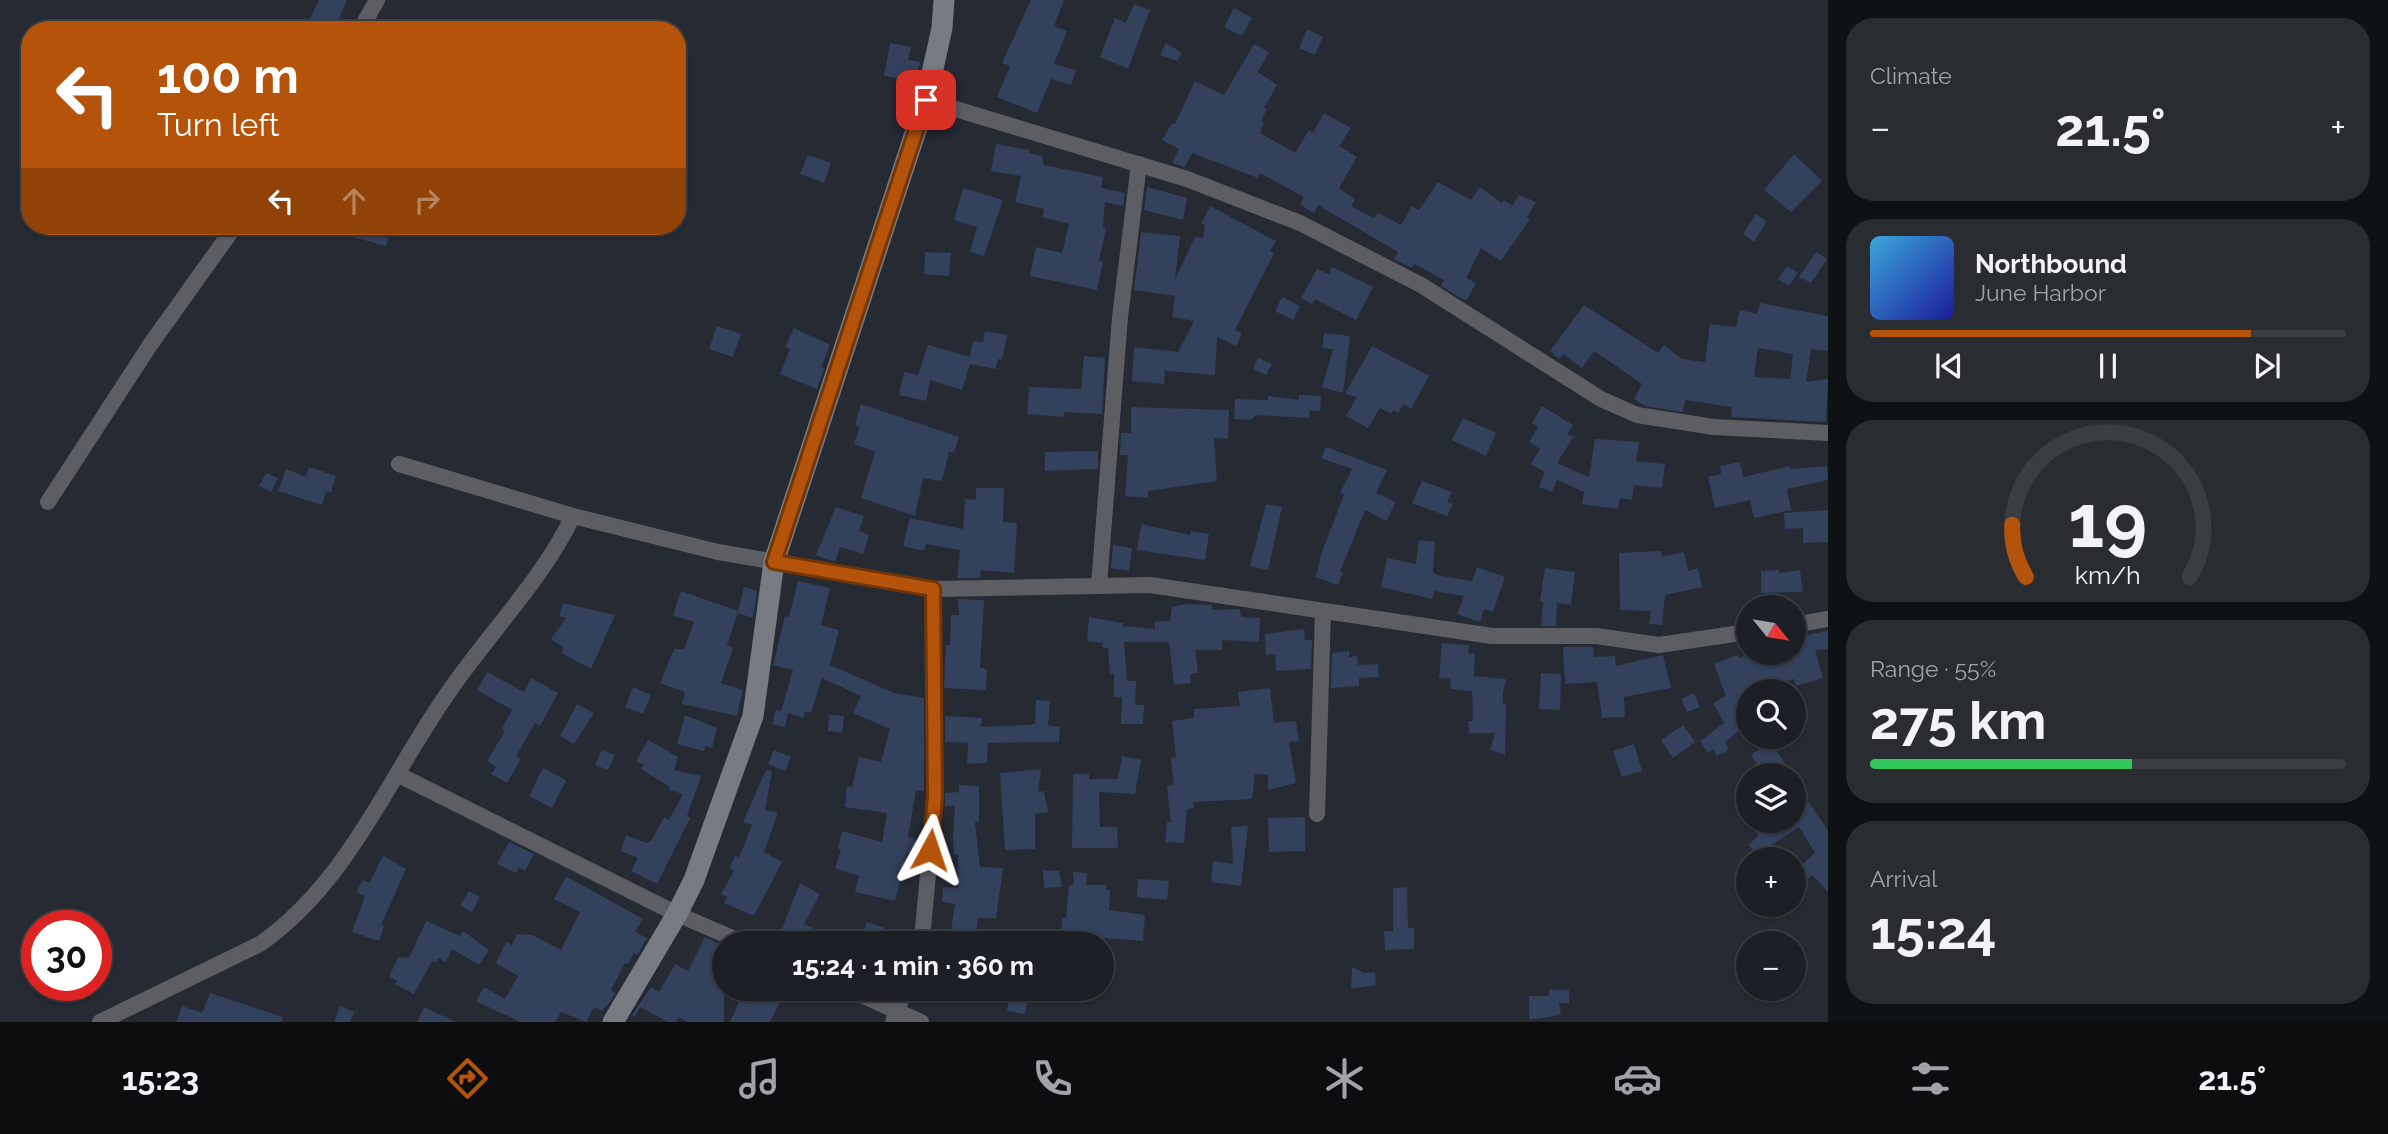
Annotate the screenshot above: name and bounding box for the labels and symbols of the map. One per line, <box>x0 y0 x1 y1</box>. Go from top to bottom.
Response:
pin <box>896 70 956 130</box>
north arrow <box>1736 595 1806 665</box>
position arrow <box>893 813 967 887</box>
speed limit sign: 30 <box>21 910 112 1001</box>

